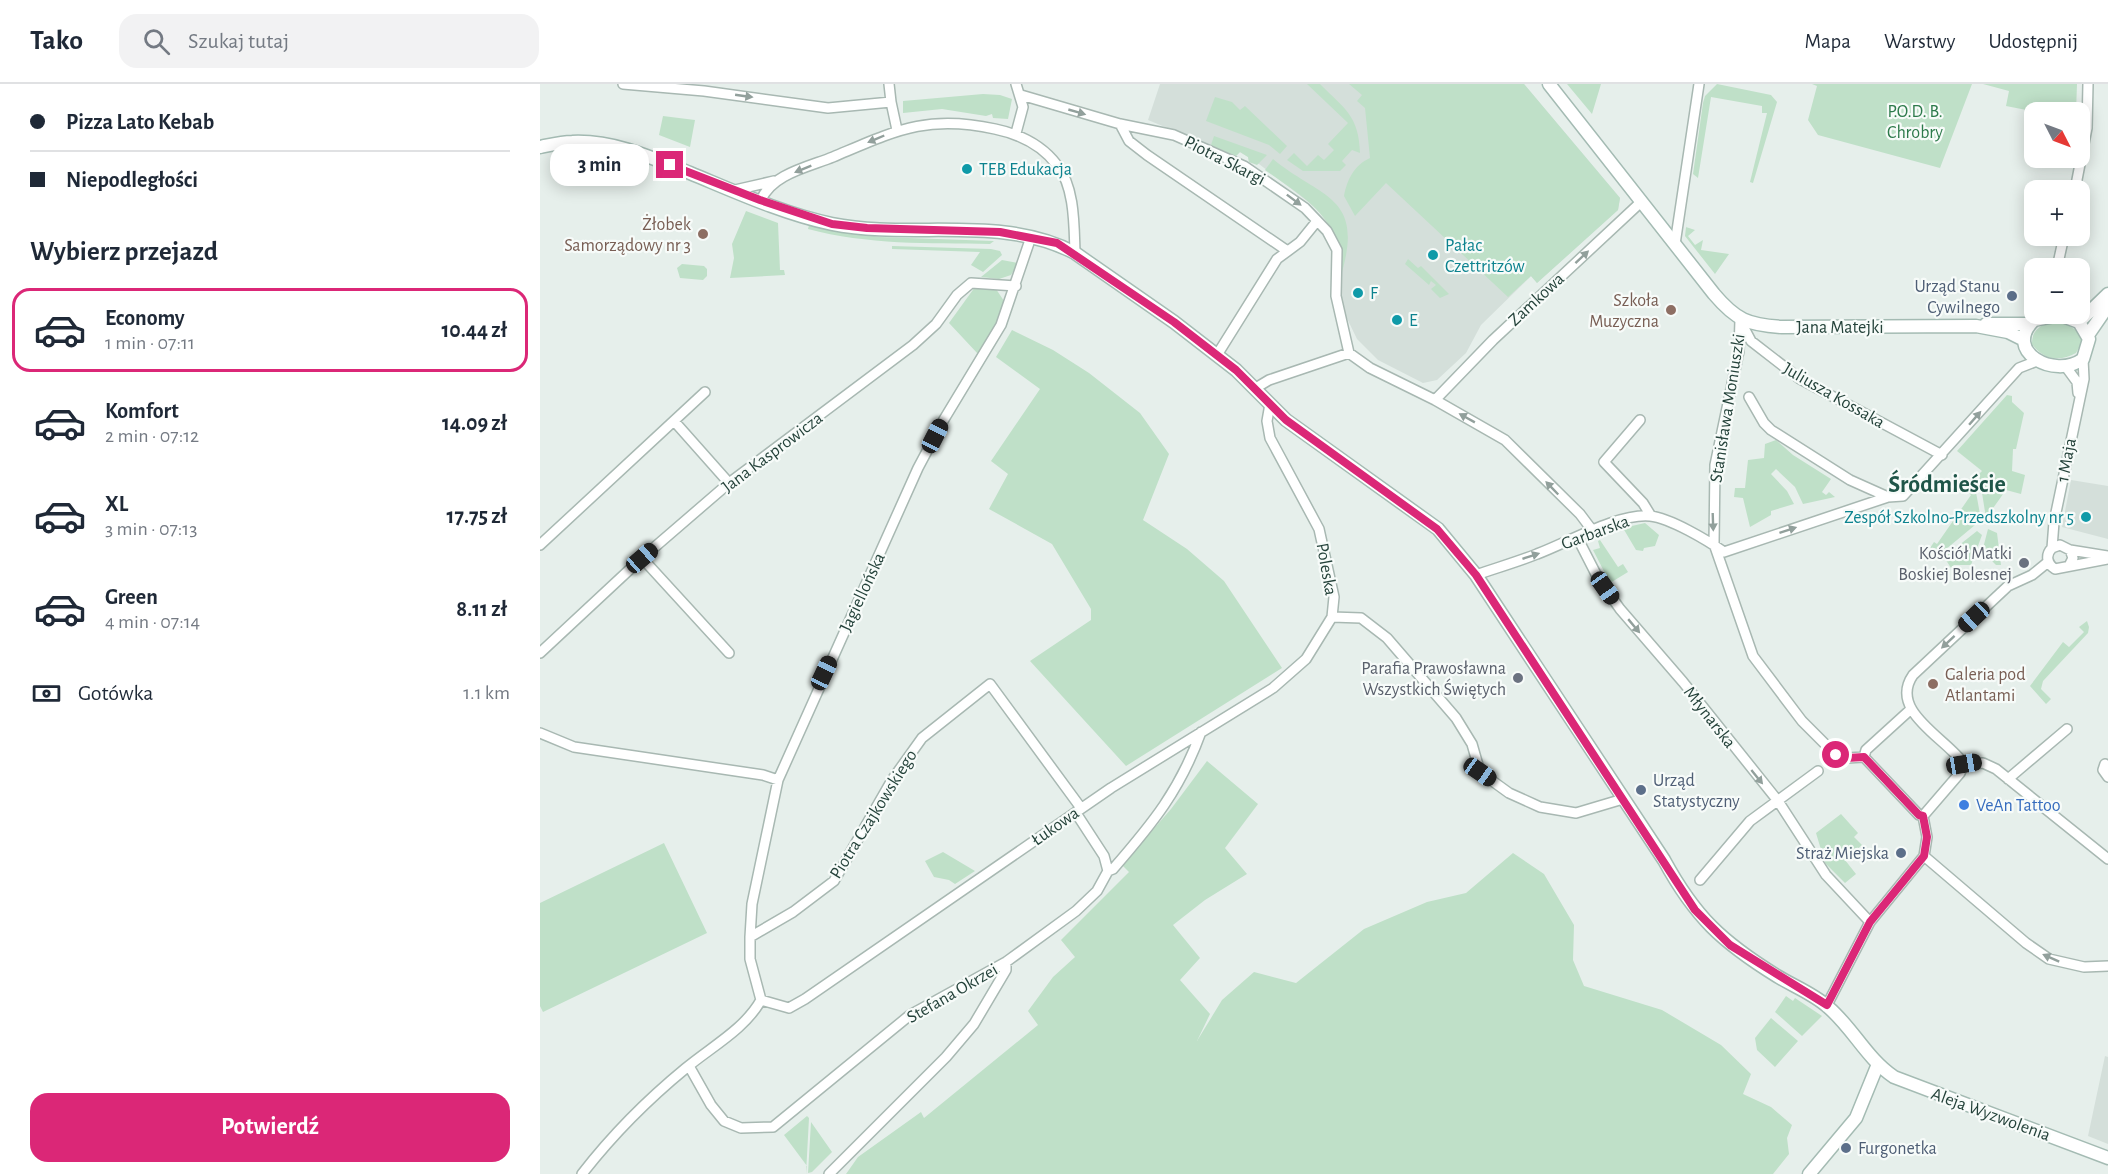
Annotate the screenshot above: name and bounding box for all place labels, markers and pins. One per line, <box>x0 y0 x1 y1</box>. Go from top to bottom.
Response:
place label: TEB Edukacja <box>979 161 1072 179</box>
marker: TEB Edukacja <box>960 162 974 176</box>
place label: Żłobek Samorządowy nr 3 <box>564 214 692 255</box>
marker: Żłobek Samorządowy nr 3 <box>696 227 710 241</box>
place label: Pałac Czettritzów <box>1445 237 1525 276</box>
marker: Pałac Czettritzów <box>1426 248 1440 262</box>
place label: Urząd Stanu Cywilnego <box>1914 278 2000 317</box>
place label: F <box>1370 285 1378 303</box>
marker: F <box>1351 286 1365 300</box>
marker: Urząd Stanu Cywilnego <box>2005 289 2019 303</box>
place label: Szkoła Muzyczna <box>1589 292 1659 331</box>
marker: Szkoła Muzyczna <box>1664 303 1678 317</box>
place label: E <box>1409 312 1418 330</box>
marker: E <box>1390 313 1404 327</box>
place label: Zespół Szkolno-Przedszkolny nr 5 <box>1844 509 2074 527</box>
marker: Zespół Szkolno-Przedszkolny nr 5 <box>2079 510 2093 524</box>
place label: Kościół Matki Boskiej Bolesnej <box>1898 545 2012 584</box>
marker: Kościół Matki Boskiej Bolesnej <box>2017 556 2031 570</box>
place label: Parafia Prawosławna Wszystkich Świętych <box>1361 660 1506 699</box>
place label: Galeria pod Atlantami <box>1945 666 2025 705</box>
marker: Parafia Prawosławna Wszystkich Świętych <box>1511 671 1525 685</box>
marker: Galeria pod Atlantami <box>1926 677 1940 691</box>
place label: Urząd Statystyczny <box>1653 772 1740 811</box>
marker: Urząd Statystyczny <box>1634 783 1648 797</box>
place label: VeAn Tattoo <box>1976 797 2061 815</box>
marker: VeAn Tattoo <box>1957 798 1971 812</box>
place label: Straż Miejska <box>1796 845 1889 863</box>
marker: Straż Miejska <box>1894 846 1908 860</box>
place label: Furgonetka <box>1858 1140 1937 1158</box>
marker: Furgonetka <box>1839 1141 1853 1155</box>

